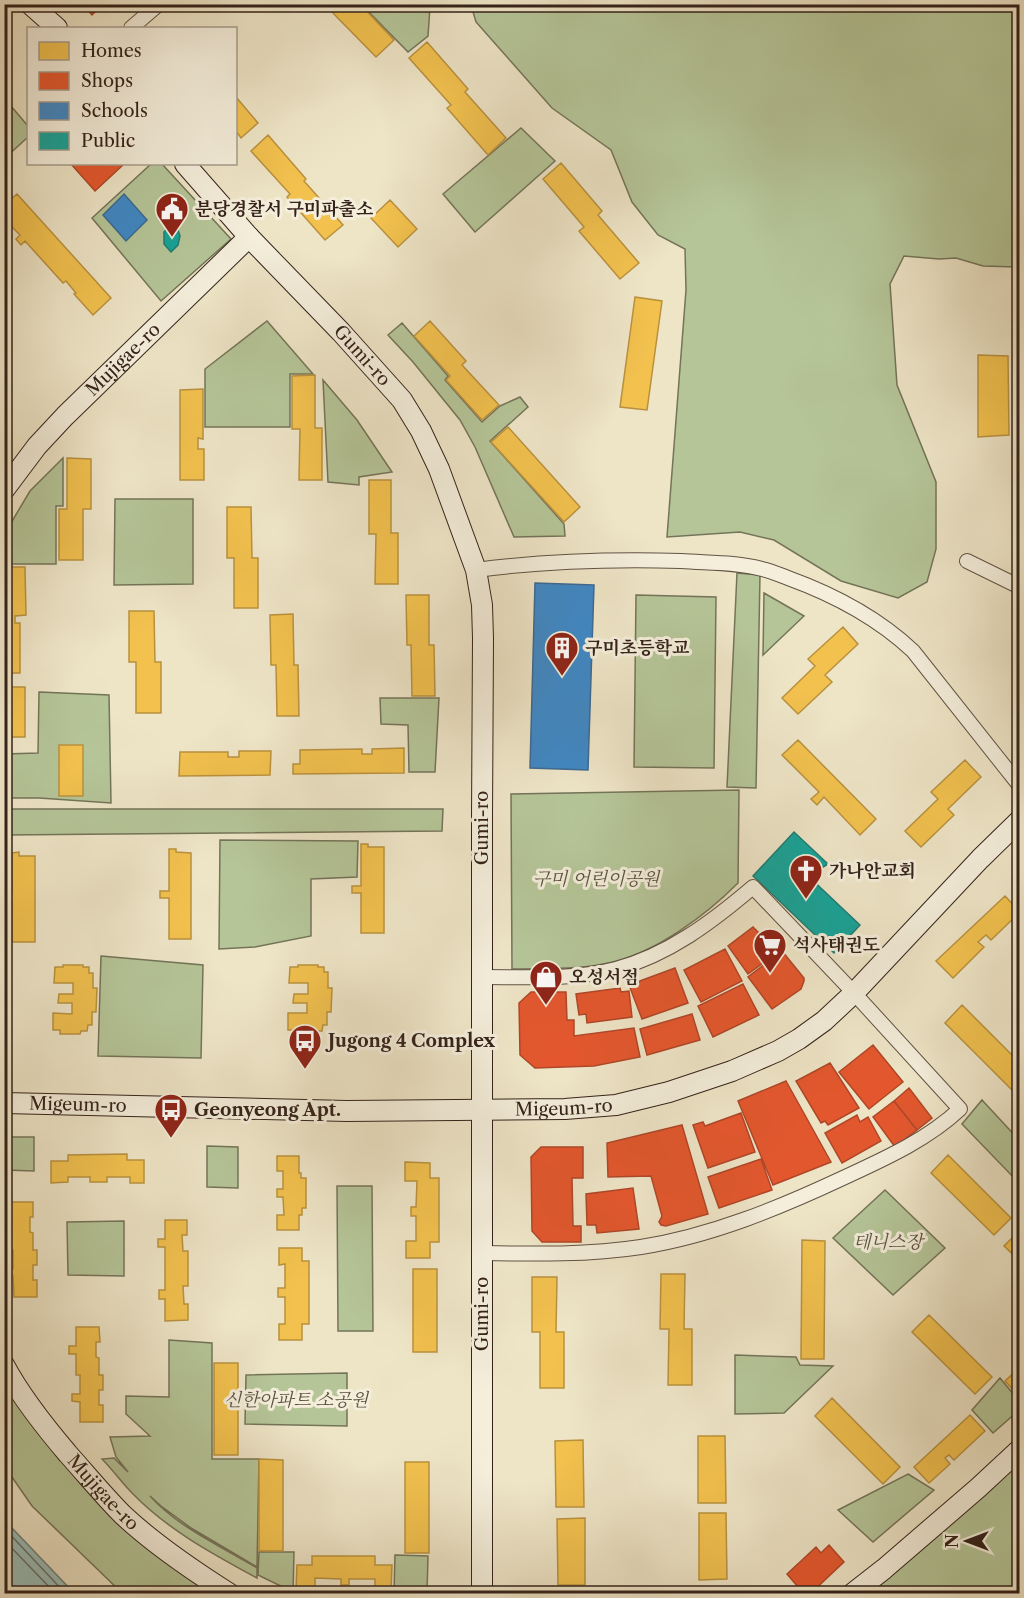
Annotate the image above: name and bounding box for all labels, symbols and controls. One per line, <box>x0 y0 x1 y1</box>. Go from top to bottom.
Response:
legend <box>27 27 237 165</box>
text: Homes <box>81 40 142 62</box>
text: Shops <box>81 70 133 92</box>
text: Schools <box>81 100 148 122</box>
text: Public <box>81 130 135 152</box>
public building icon: 분당경찰서 구미파출소 <box>154 191 190 238</box>
place label: 분당경찰서 구미파출소 <box>195 198 374 220</box>
street label: Mujigae-ro <box>81 318 165 401</box>
street label: Gumi-ro <box>329 321 395 391</box>
building icon: 구미초등학교 <box>544 630 580 677</box>
place label: 구미초등학교 <box>585 637 690 659</box>
street label: Gumi-ro <box>471 791 493 865</box>
church icon: 가나안교회 <box>788 853 824 900</box>
place label: 가나안교회 <box>829 860 916 882</box>
park label: 구미 어린이공원 <box>533 868 661 890</box>
supermarket icon: 석사태권도 <box>752 927 788 974</box>
place label: 석사태권도 <box>793 934 881 956</box>
shop icon: 오성서점 <box>528 959 564 1006</box>
place label: 오성서점 <box>569 966 639 988</box>
bus stop icon: Jugong 4 Complex <box>287 1023 323 1070</box>
place label: Jugong 4 Complex <box>325 1030 495 1052</box>
bus stop icon: Geonyeong Apt. <box>153 1092 189 1139</box>
street label: Migeum-ro <box>29 1093 127 1117</box>
street label: Migeum-ro <box>515 1094 613 1120</box>
place label: Geonyeong Apt. <box>194 1099 341 1121</box>
park label: 테니스장 <box>853 1231 925 1253</box>
street label: Gumi-ro <box>471 1277 493 1351</box>
park label: 신한아파트 소공원 <box>224 1389 370 1411</box>
street label: Mujigae-ro <box>63 1450 143 1535</box>
north arrow <box>937 1511 997 1571</box>
text: N <box>942 1534 962 1548</box>

